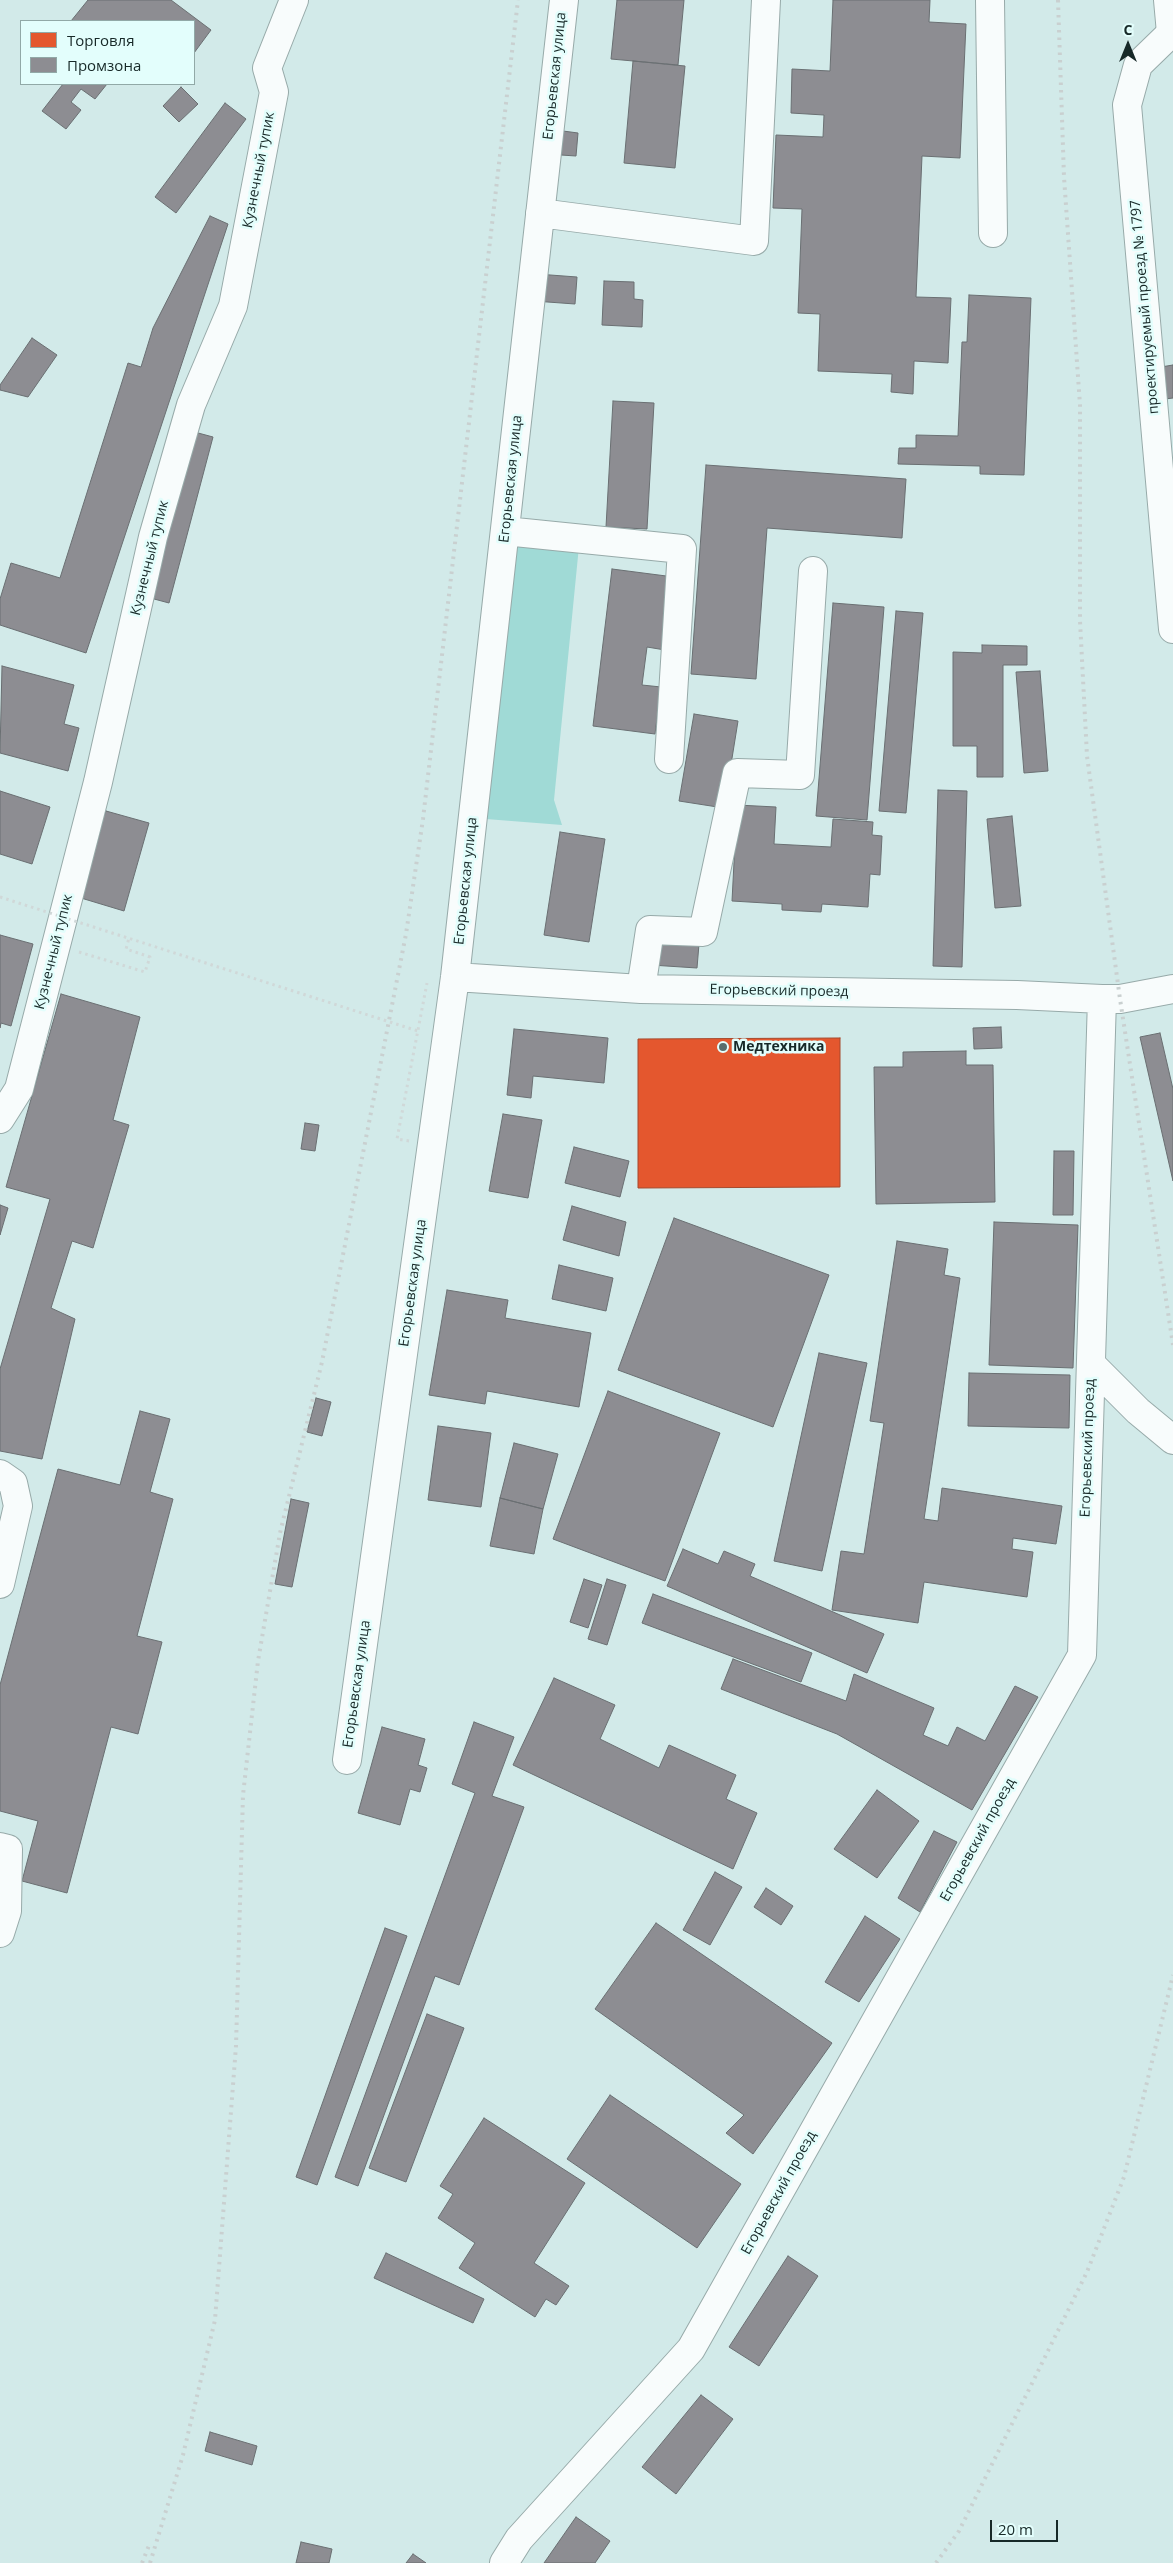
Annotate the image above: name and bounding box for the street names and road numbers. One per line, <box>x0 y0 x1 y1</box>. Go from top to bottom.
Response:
street label: Егорьевская улица <box>540 11 570 141</box>
street label: Кузнечный тупик <box>239 110 279 230</box>
street label: проектируемый проезд № 1797 <box>1127 199 1163 415</box>
street label: Егорьевская улица <box>496 414 526 544</box>
street label: Кузнечный тупик <box>128 499 172 617</box>
street label: Егорьевская улица <box>451 816 481 946</box>
street label: Кузнечный тупик <box>32 893 76 1011</box>
street label: Егорьевский проезд <box>710 981 848 1001</box>
street label: Егорьевская улица <box>396 1218 430 1348</box>
street label: Егорьевский проезд <box>1077 1378 1099 1518</box>
street label: Егорьевская улица <box>340 1619 374 1749</box>
street label: Егорьевский проезд <box>937 1775 1019 1905</box>
street label: Егорьевский проезд <box>738 2128 820 2258</box>

